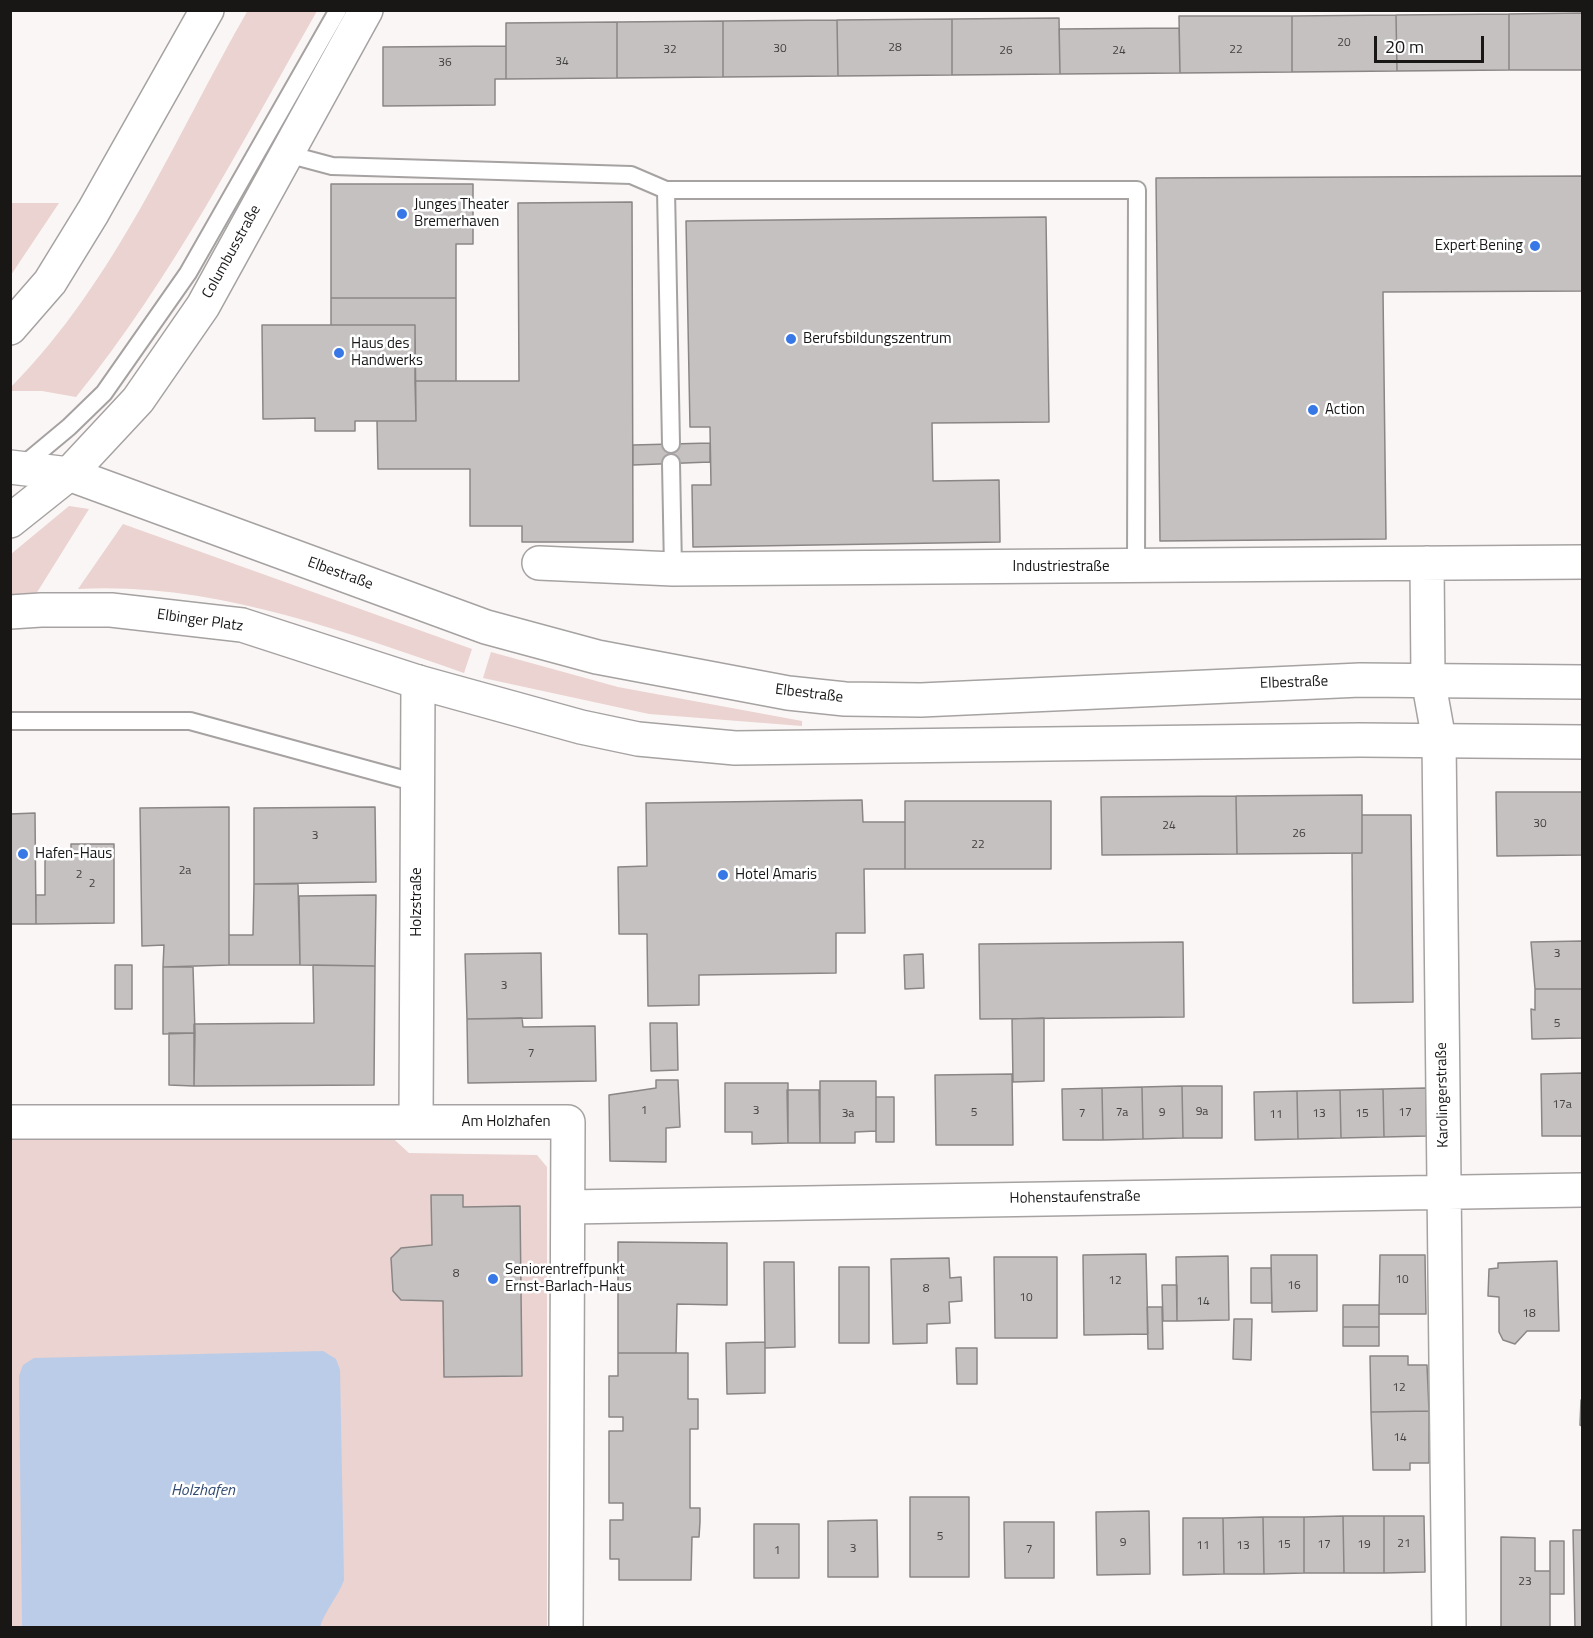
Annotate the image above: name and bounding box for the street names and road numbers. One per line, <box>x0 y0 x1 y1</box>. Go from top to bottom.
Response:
street label: Columbusstraße <box>199 202 265 302</box>
street label: Elbestraße <box>305 554 375 594</box>
street label: Industriestraße <box>1012 558 1110 576</box>
street label: Elbinger Platz <box>156 606 244 636</box>
street label: Elbestraße <box>1260 673 1328 693</box>
street label: Elbestraße <box>774 681 844 707</box>
street label: Holzstraße <box>408 867 426 937</box>
street label: Karolingerstraße <box>1433 1042 1453 1148</box>
street label: Am Holzhafen <box>461 1113 551 1131</box>
street label: Hohenstaufenstraße <box>1009 1188 1141 1208</box>

